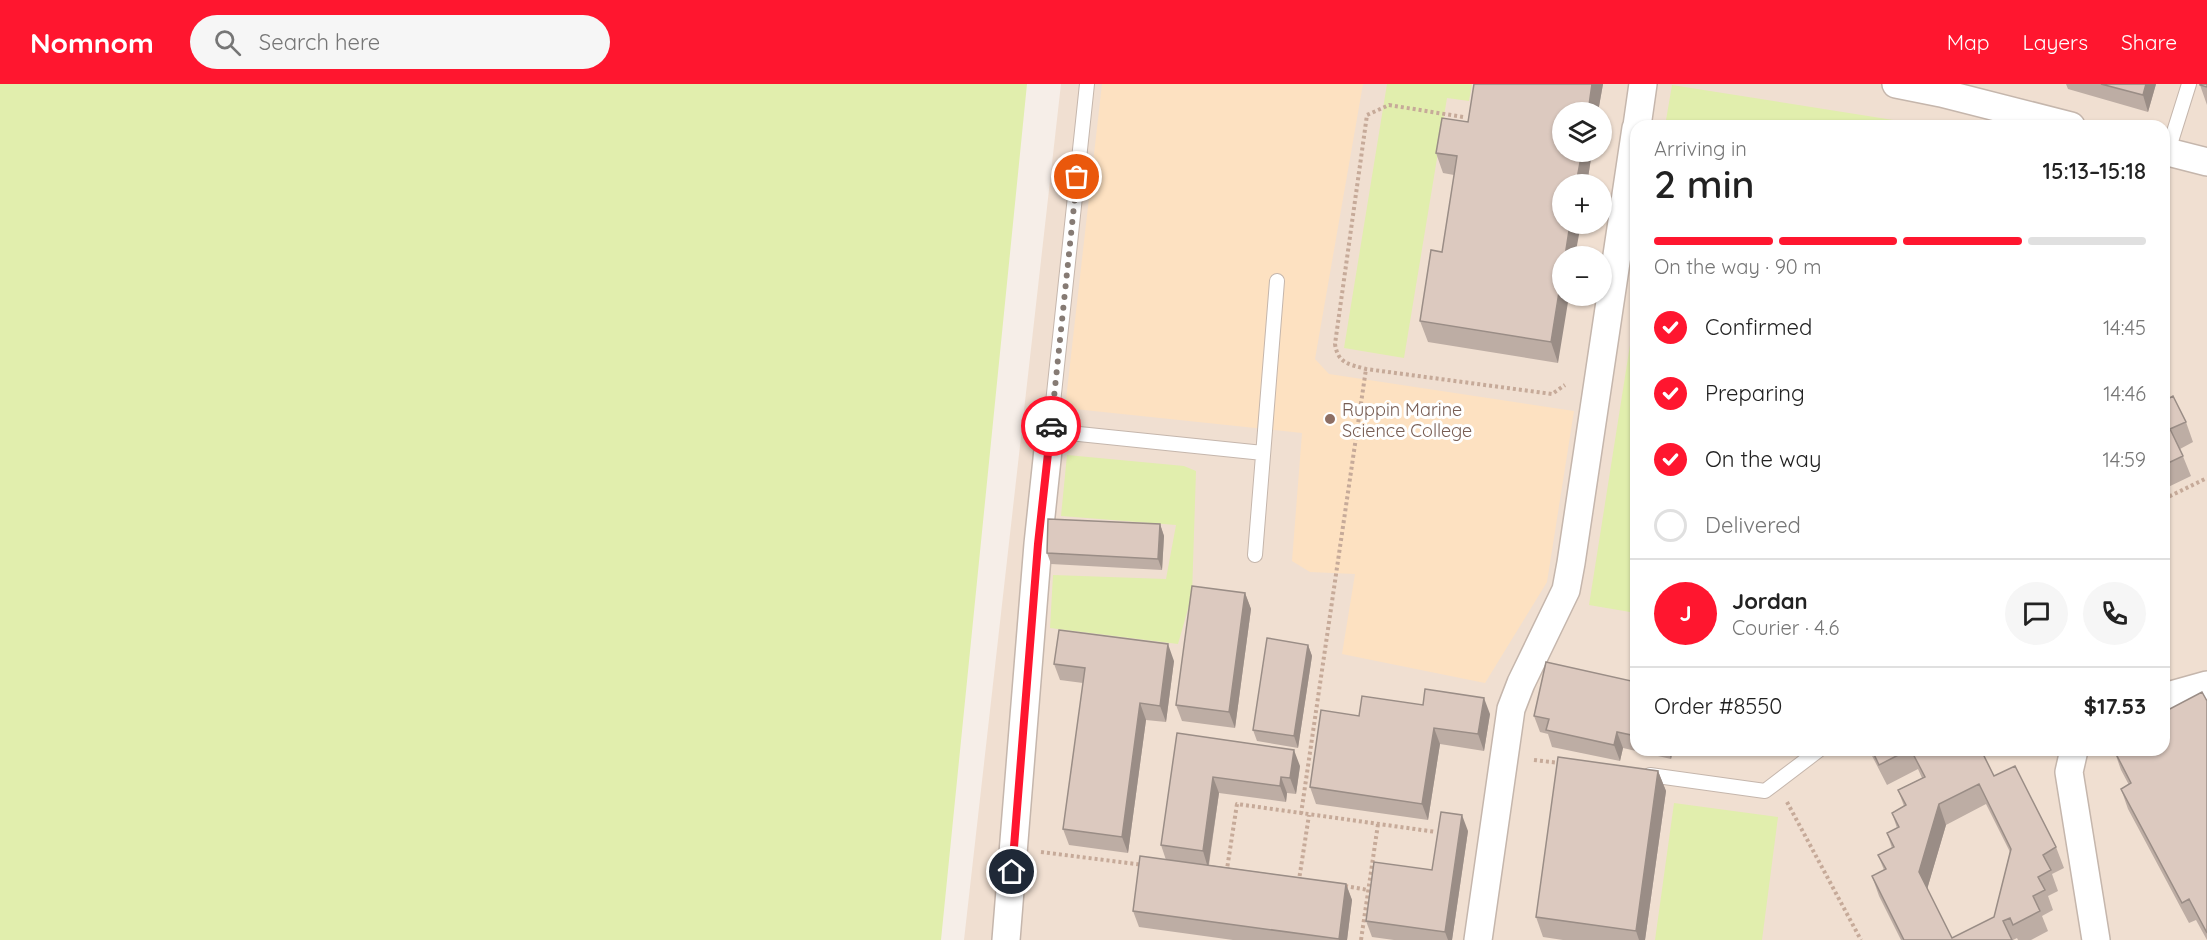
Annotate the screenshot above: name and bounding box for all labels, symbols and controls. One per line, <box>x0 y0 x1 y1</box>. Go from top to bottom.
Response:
search box <box>190 15 610 69</box>
text: Nomnom <box>30 25 154 60</box>
icon: search <box>211 26 244 59</box>
text: Search here <box>259 28 380 56</box>
text: Map <box>1947 29 1990 55</box>
text: Layers <box>2023 29 2088 55</box>
text: Share <box>2121 29 2177 55</box>
map controls <box>1552 102 1612 306</box>
button: layers <box>1552 102 1612 162</box>
text: Arriving in <box>1654 136 1747 161</box>
pin <box>1051 151 1102 202</box>
text: 15:13–15:18 <box>2043 157 2146 185</box>
text: 2 min <box>1654 159 1755 208</box>
icon: bag <box>1060 160 1093 193</box>
button: + <box>1552 174 1612 234</box>
button: − <box>1552 246 1612 306</box>
text: On the way · 90 m <box>1654 254 1821 279</box>
icon: check <box>1654 311 1687 344</box>
text: Confirmed <box>1705 313 1812 341</box>
text: 14:45 <box>2103 315 2146 340</box>
icon: check <box>1654 377 1687 410</box>
text: Preparing <box>1705 379 1805 407</box>
text: 14:46 <box>2103 381 2146 406</box>
courier <box>1021 396 1081 456</box>
place label: Ruppin Marine Science College <box>1342 398 1472 442</box>
icon: car <box>1035 410 1068 443</box>
marker: Ruppin Marine Science College <box>1323 412 1337 426</box>
icon: check <box>1654 443 1687 476</box>
text: On the way <box>1705 445 1821 473</box>
text: 14:59 <box>2103 447 2146 472</box>
text: Delivered <box>1705 511 1801 539</box>
button: chat <box>2005 582 2068 645</box>
button: phone <box>2083 582 2146 645</box>
text: Jordan <box>1732 587 1808 615</box>
text: J <box>1679 599 1692 627</box>
text: Courier · 4.6 <box>1732 615 1839 640</box>
text: Order #8550 <box>1654 692 1782 720</box>
text: $17.53 <box>2084 692 2146 720</box>
pin <box>986 846 1037 897</box>
icon: home <box>995 855 1028 888</box>

